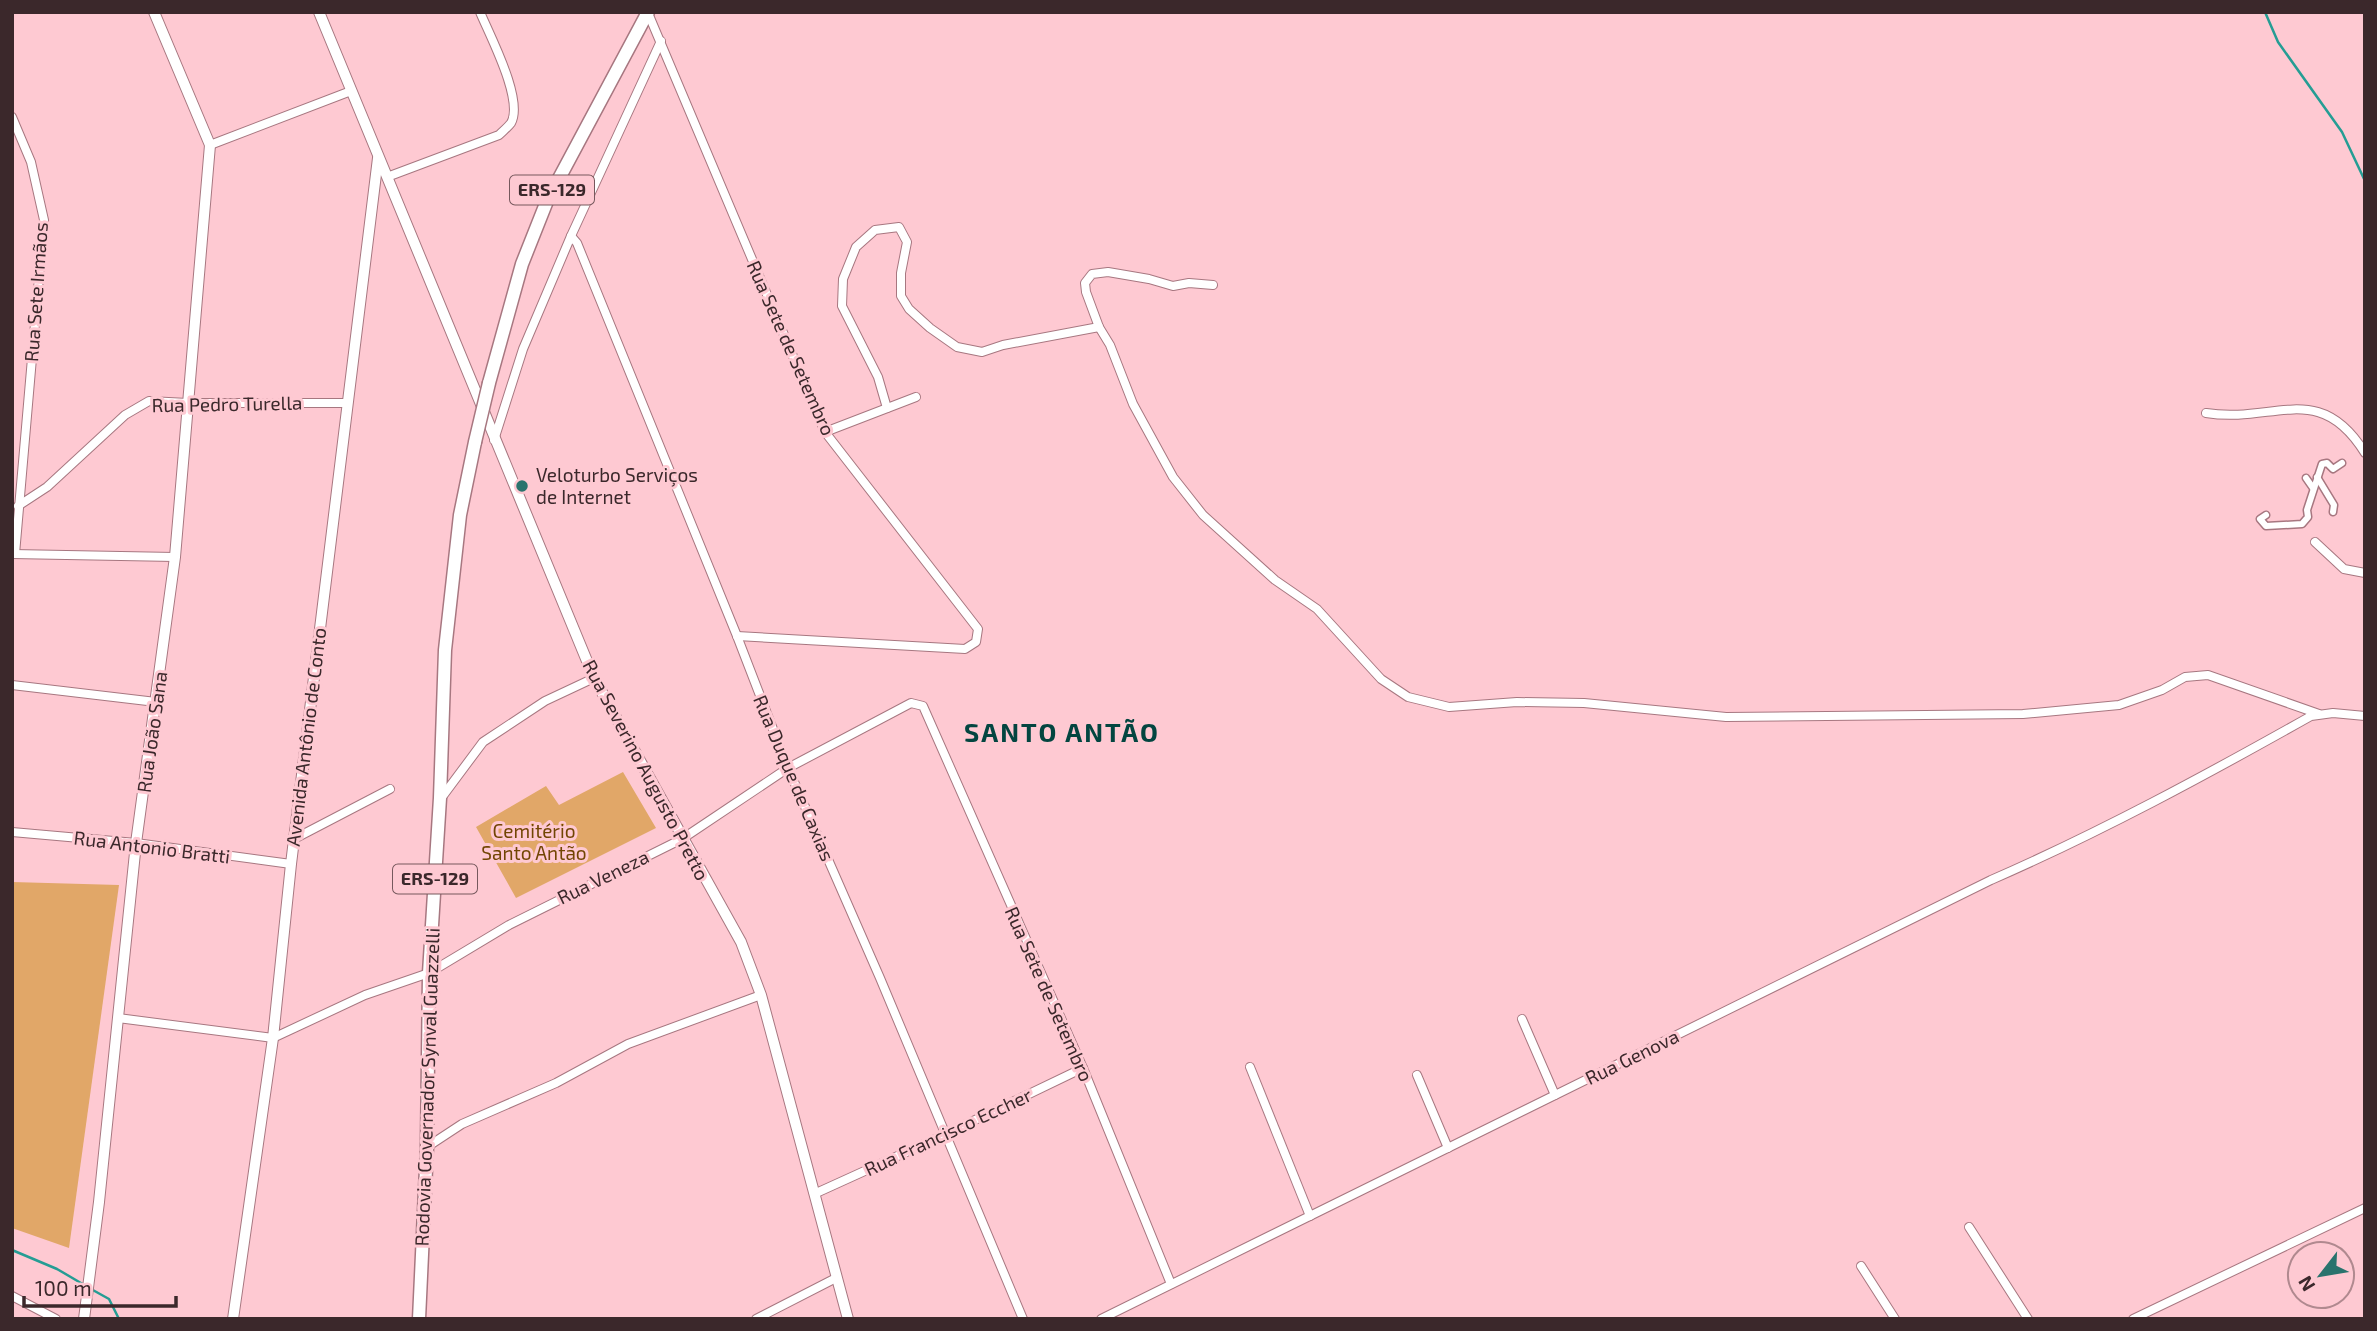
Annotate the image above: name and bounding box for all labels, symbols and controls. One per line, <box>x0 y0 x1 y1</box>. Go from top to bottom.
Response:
road number: ERS-129 <box>510 176 594 204</box>
street label: Rua Sete Irmãos <box>19 221 52 363</box>
street label: Rua Sete de Setembro <box>743 257 840 439</box>
street label: Rua Pedro Turella <box>151 391 303 416</box>
place label: Veloturbo Serviços de Internet <box>536 463 698 508</box>
marker: Veloturbo Serviços de Internet <box>514 478 530 494</box>
street label: Avenida Antônio de Conto <box>281 626 330 848</box>
street label: Rua Severino Augusto Pretto <box>578 656 714 884</box>
street label: Rua João Sana <box>132 670 171 794</box>
street label: Rua Duque de Caxias <box>749 691 840 864</box>
district label: SANTO ANTÃO <box>964 716 1160 747</box>
park label: Cemitério Santo Antão <box>481 819 587 864</box>
street label: Rua Antonio Bratti <box>73 825 232 868</box>
street label: Rua Veneza <box>553 844 652 909</box>
road number: ERS-129 <box>393 864 477 894</box>
street label: Rua Sete de Setembro <box>1001 903 1098 1085</box>
street label: Rodovia Governador Synval Guazzelli <box>409 927 444 1247</box>
street label: Rua Genova <box>1581 1024 1682 1089</box>
street label: Rua Francisco Eccher <box>860 1083 1035 1180</box>
north arrow <box>2286 1240 2356 1310</box>
scale bar <box>24 1264 177 1308</box>
text: N <box>2293 1272 2319 1296</box>
text: 100 m <box>35 1275 92 1300</box>

